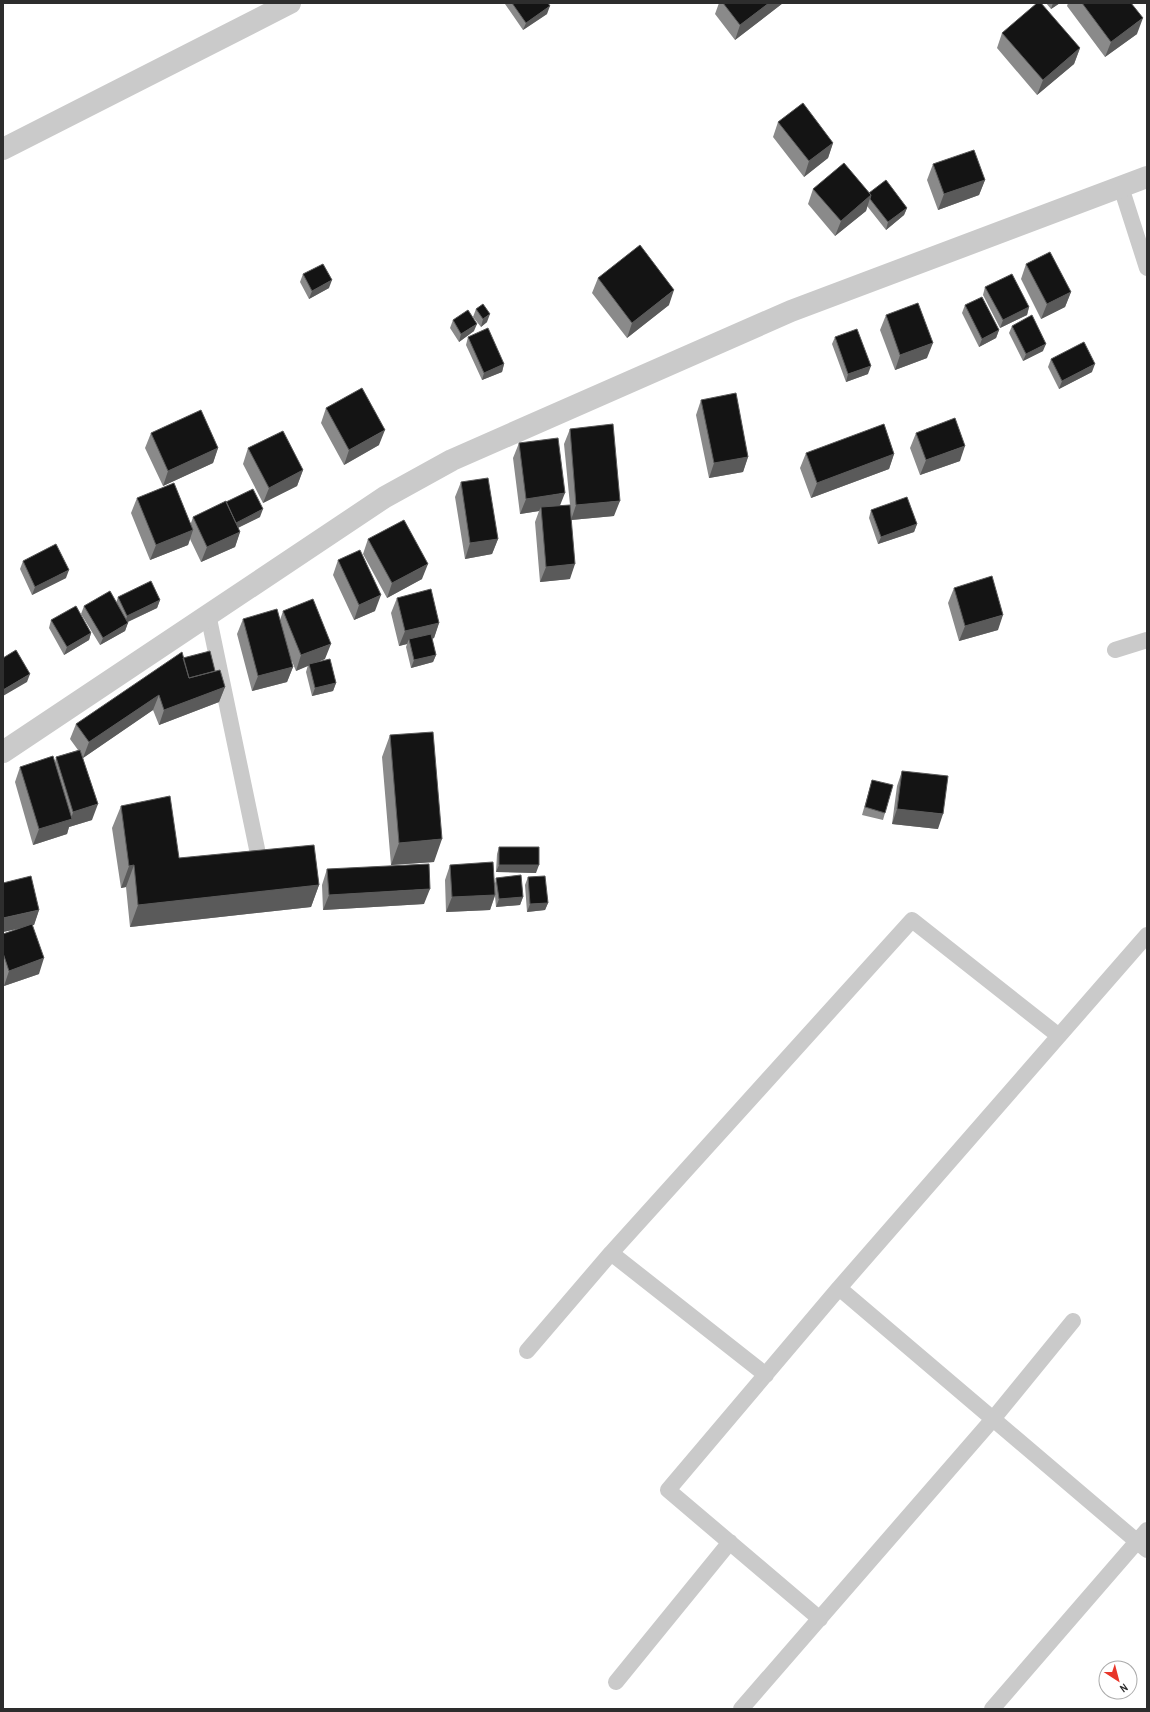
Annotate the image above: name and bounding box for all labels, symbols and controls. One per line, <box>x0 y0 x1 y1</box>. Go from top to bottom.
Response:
north arrow <box>1098 1660 1138 1700</box>
text: N <box>1117 1681 1131 1696</box>

